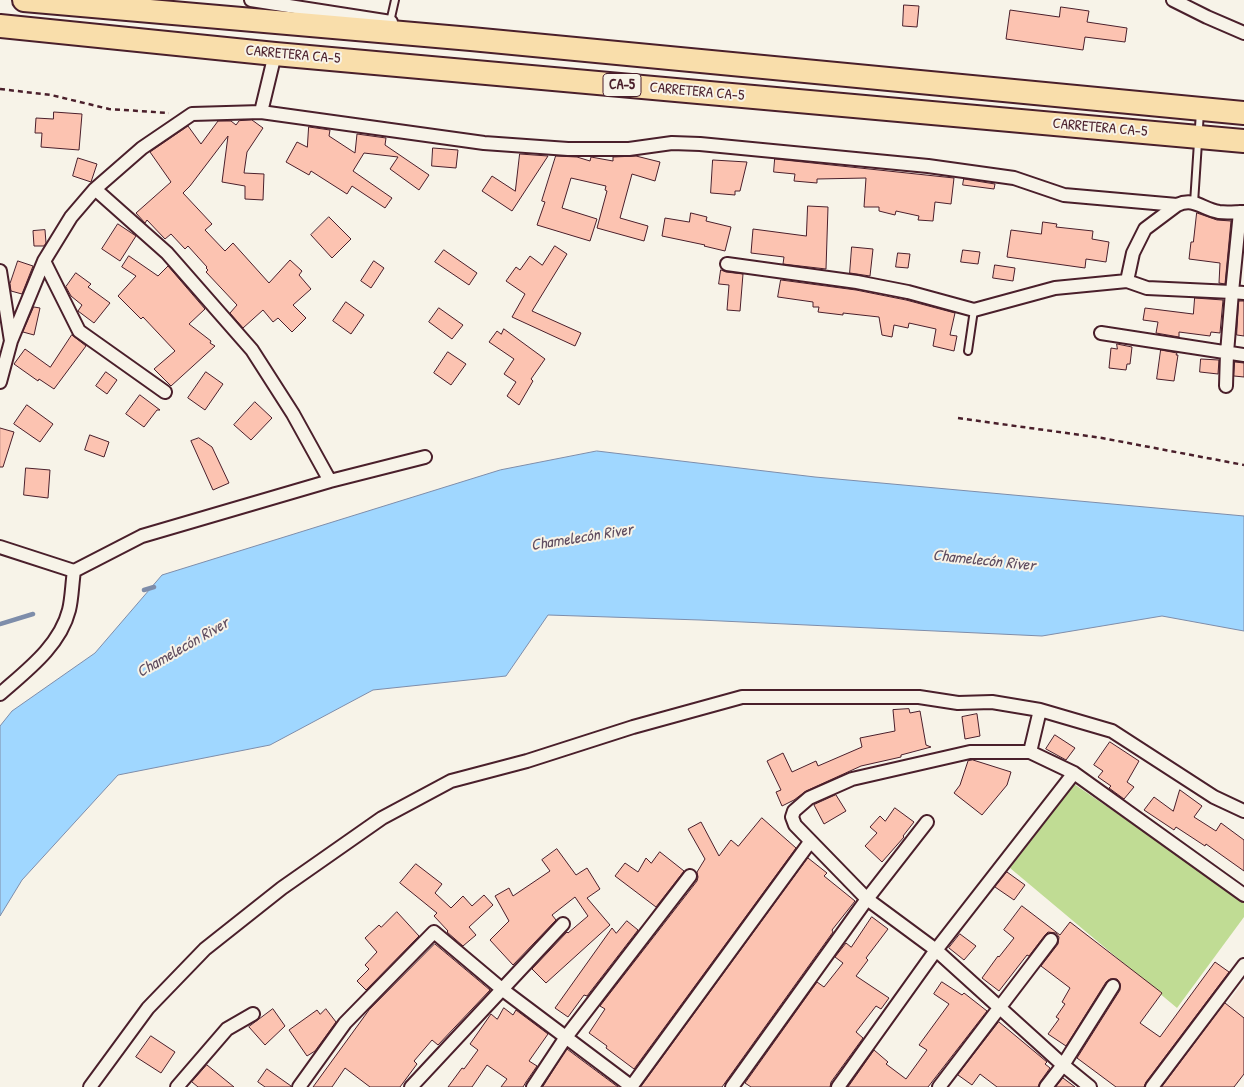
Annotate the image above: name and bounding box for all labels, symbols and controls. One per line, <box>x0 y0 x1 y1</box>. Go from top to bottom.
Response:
street label: CARRETERA CA-5 <box>245 42 341 68</box>
road number: CA-5 <box>603 74 641 96</box>
street label: CARRETERA CA-5 <box>649 79 745 105</box>
street label: CARRETERA CA-5 <box>1052 115 1148 141</box>
water label: Chamelecón River <box>530 520 634 556</box>
water label: Chamelecón River <box>932 546 1036 576</box>
water label: Chamelecón River <box>134 614 232 682</box>

